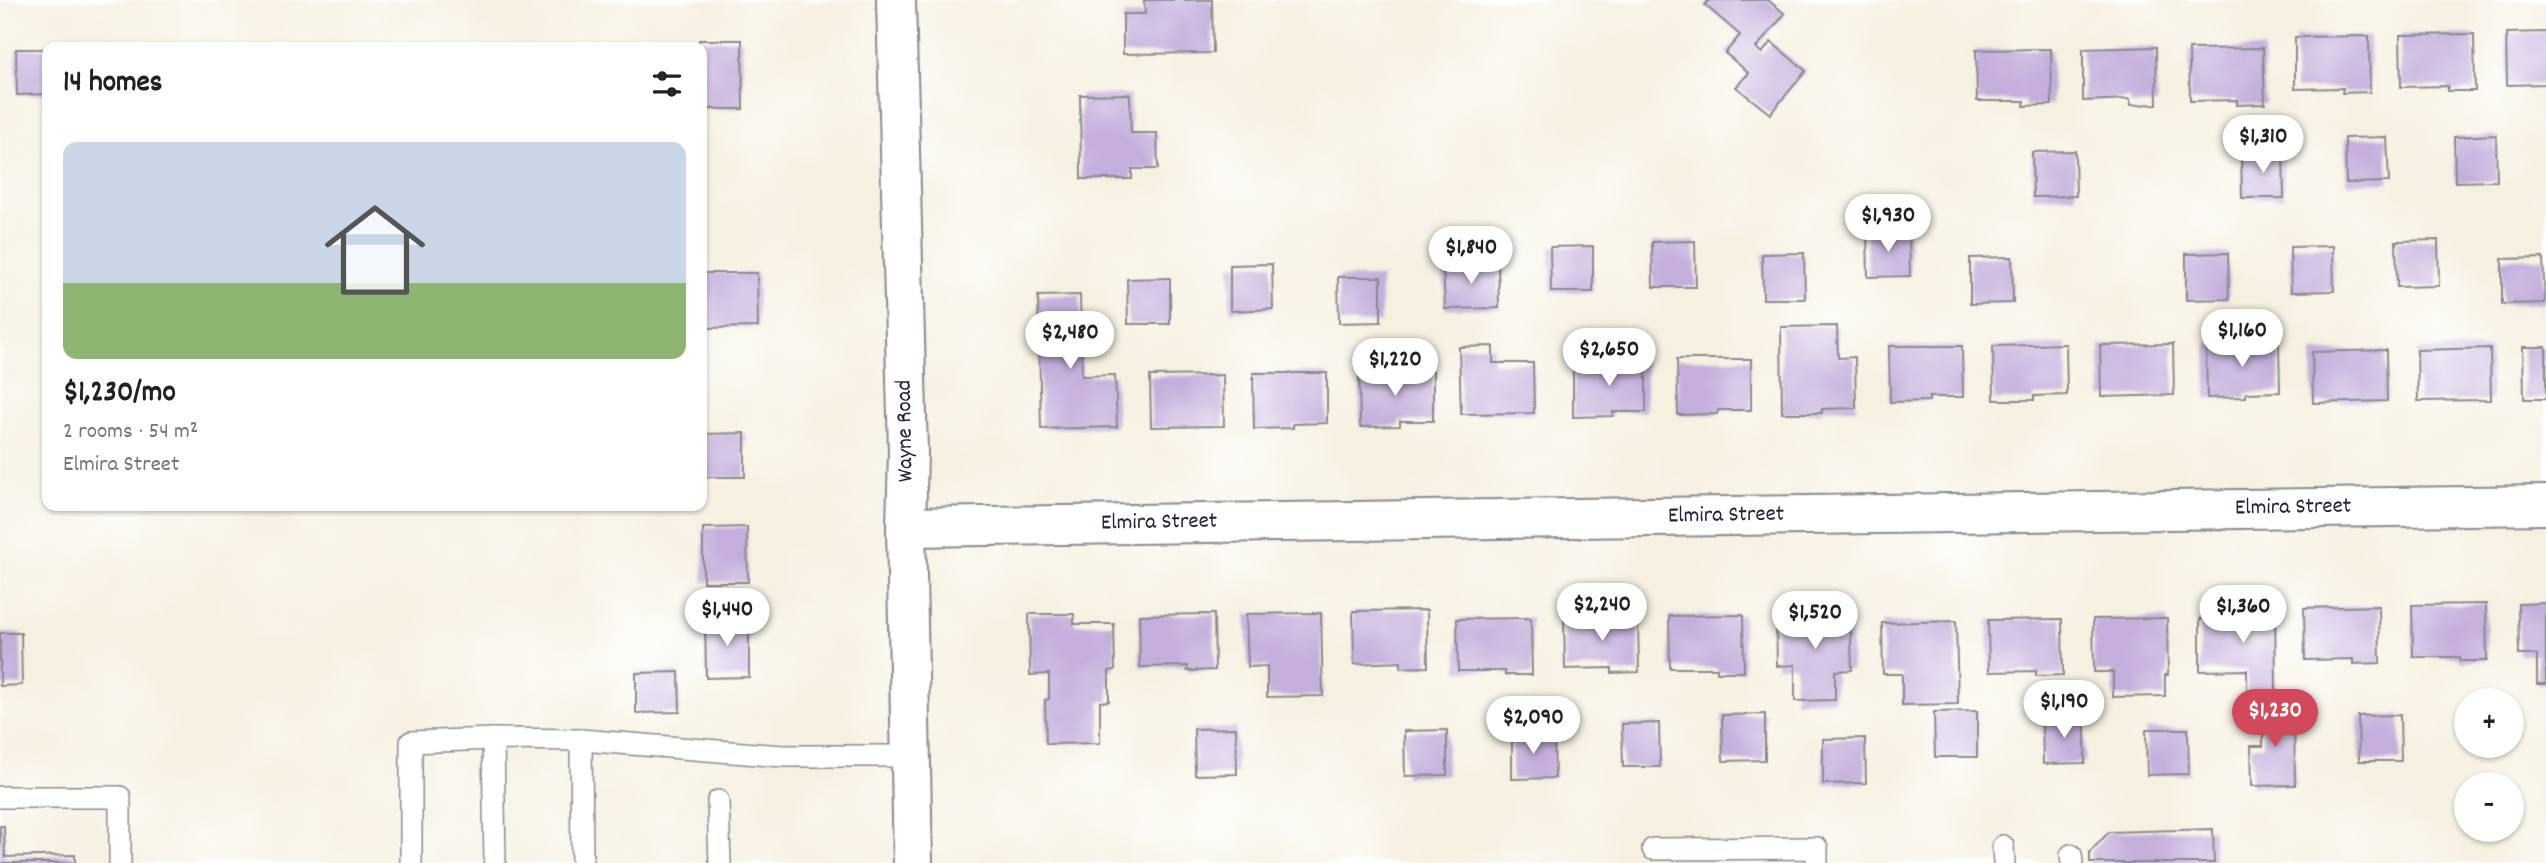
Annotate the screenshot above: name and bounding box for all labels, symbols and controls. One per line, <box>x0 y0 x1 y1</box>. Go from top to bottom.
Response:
text: 14 homes <box>63 63 162 106</box>
icon: filters <box>648 65 686 103</box>
pin: $1,310 <box>2206 116 2320 175</box>
text: $1,310 <box>2239 121 2287 154</box>
icon: home <box>312 187 438 313</box>
pin: $1,930 <box>1831 194 1945 254</box>
text: $1,930 <box>1861 200 1915 233</box>
pin: $1,840 <box>1414 226 1528 286</box>
text: $1,840 <box>1445 232 1497 265</box>
pin: $1,160 <box>2185 310 2299 369</box>
pin: $2,480 <box>1013 312 1127 371</box>
text: $1,160 <box>2217 315 2267 348</box>
text: $2,480 <box>1041 317 1099 350</box>
pin: $2,650 <box>1552 328 1666 388</box>
text: $2,650 <box>1579 334 1639 367</box>
pin: $1,220 <box>1338 338 1452 398</box>
text: $1,220 <box>1368 344 1422 377</box>
text: $1,230/mo <box>63 373 176 416</box>
street label: Wayne Road <box>889 380 923 482</box>
text: 2 rooms · 54 m² <box>63 416 198 449</box>
text: Elmira Street <box>63 449 179 482</box>
street label: Elmira Street <box>2235 490 2351 526</box>
street label: Elmira Street <box>1668 498 1784 534</box>
street label: Elmira Street <box>1101 505 1217 541</box>
pin: $2,240 <box>1545 584 1659 643</box>
pin: $1,360 <box>2186 586 2300 645</box>
pin: $1,440 <box>670 588 784 648</box>
text: $2,240 <box>1573 589 1631 622</box>
text: $1,360 <box>2215 591 2271 624</box>
pin: $1,520 <box>1758 592 1872 651</box>
text: $1,440 <box>701 594 753 627</box>
text: $1,520 <box>1788 597 1842 630</box>
pin: $1,190 <box>2007 680 2121 740</box>
text: $1,190 <box>2039 686 2089 719</box>
map controls <box>2454 688 2524 842</box>
button: + <box>2454 688 2524 758</box>
pin: $1,230 <box>2218 690 2332 749</box>
text: $1,230 <box>2248 695 2302 728</box>
pin: $2,090 <box>1476 696 1590 756</box>
text: $2,090 <box>1502 702 1564 735</box>
button: − <box>2454 772 2524 842</box>

